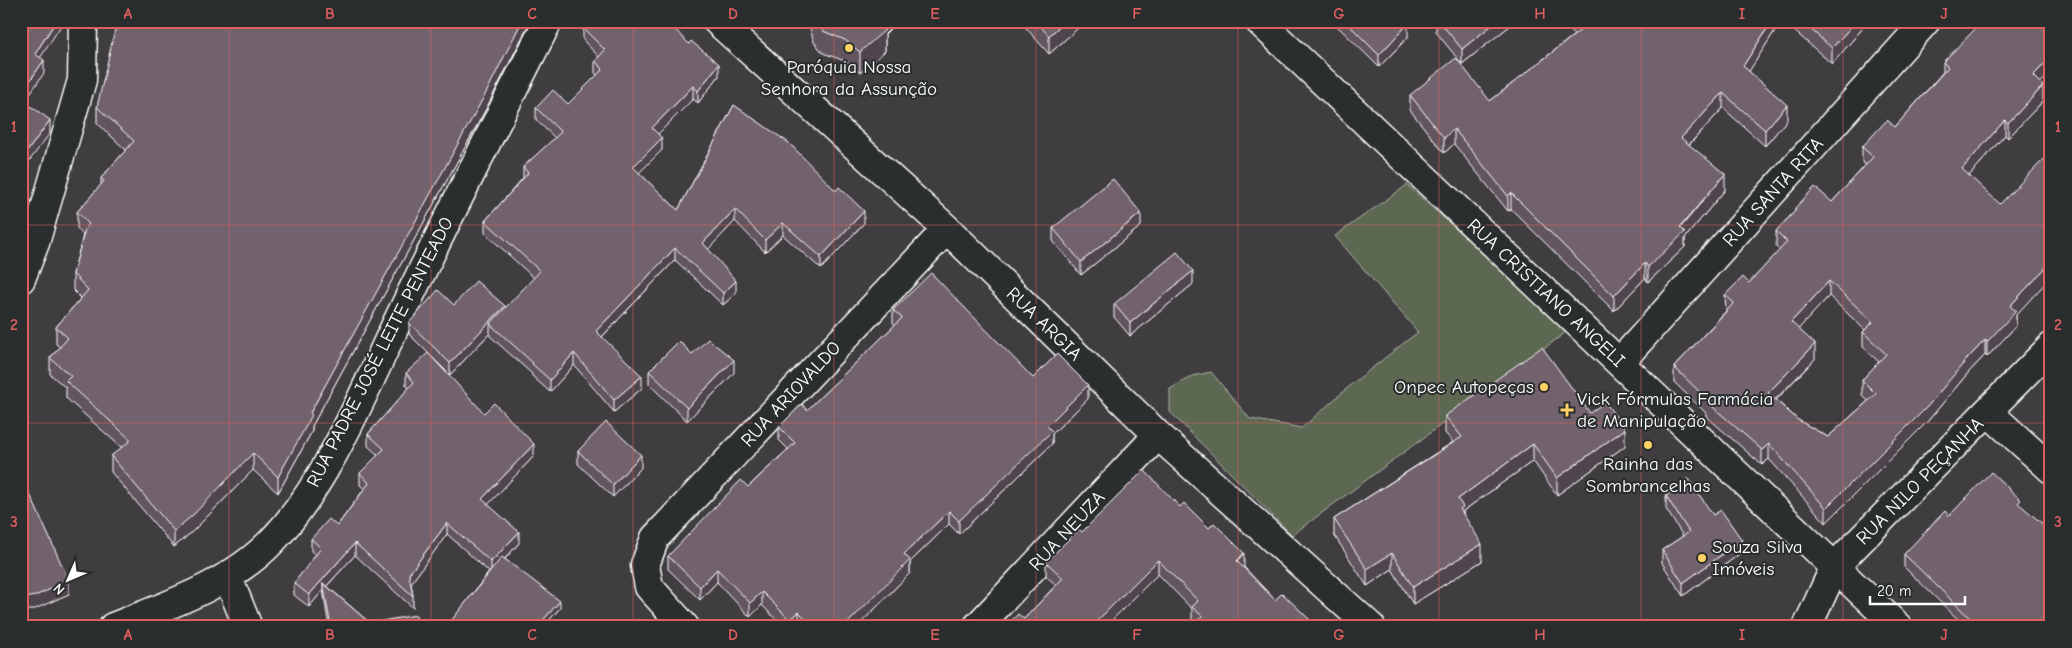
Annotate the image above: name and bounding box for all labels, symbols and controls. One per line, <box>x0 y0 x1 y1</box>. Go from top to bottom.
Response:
text: A <box>124 5 133 23</box>
text: B <box>325 5 335 23</box>
text: C <box>527 5 537 23</box>
text: D <box>728 5 738 23</box>
text: E <box>930 5 940 23</box>
text: F <box>1132 5 1142 23</box>
text: G <box>1333 5 1345 23</box>
text: H <box>1534 5 1546 23</box>
text: I <box>1739 5 1745 23</box>
text: J <box>1940 5 1948 23</box>
marker: Paróquia Nossa Senhora da Assunção <box>843 42 855 54</box>
place label: Paróquia Nossa Senhora da Assunção <box>761 56 937 100</box>
text: 1 <box>11 118 17 136</box>
text: 1 <box>2055 118 2061 136</box>
street label: RUA SANTA RITA <box>1718 133 1828 251</box>
street label: RUA PADRE JOSÉ LEITE PENTEADO <box>302 213 458 491</box>
street label: RUA CRISTIANO ANGELI <box>1463 214 1629 372</box>
street label: RUA ARGIA <box>1002 283 1086 365</box>
text: 2 <box>10 316 18 334</box>
text: 2 <box>2054 316 2062 334</box>
street label: RUA ARIOVALDO <box>736 337 846 451</box>
place label: Onpec Autopeças <box>1394 376 1534 398</box>
marker: Onpec Autopeças <box>1538 381 1550 393</box>
place label: Vick Fórmulas Farmácia de Manipulação <box>1577 388 1773 432</box>
marker: Vick Fórmulas Farmácia de Manipulação <box>1561 404 1573 416</box>
street label: RUA NILO PEÇANHA <box>1852 413 1988 549</box>
marker: Rainha das Sombrancelhas <box>1642 439 1654 451</box>
place label: Rainha das Sombrancelhas <box>1586 453 1710 497</box>
street label: RUA NEUZA <box>1025 487 1109 575</box>
text: 3 <box>10 513 18 531</box>
text: 3 <box>2054 513 2062 531</box>
place label: Souza Silva Imóveis <box>1712 536 1803 580</box>
marker: Souza Silva Imóveis <box>1696 552 1708 564</box>
north arrow <box>42 556 92 606</box>
scale bar <box>1870 573 1964 605</box>
text: N <box>50 580 68 598</box>
text: 20 m <box>1877 582 1911 600</box>
text: A <box>124 626 133 644</box>
text: B <box>325 626 335 644</box>
text: C <box>527 626 537 644</box>
text: D <box>728 626 738 644</box>
text: E <box>930 626 940 644</box>
text: F <box>1132 626 1142 644</box>
text: G <box>1333 626 1345 644</box>
text: H <box>1534 626 1546 644</box>
text: I <box>1739 626 1745 644</box>
text: J <box>1940 626 1948 644</box>

